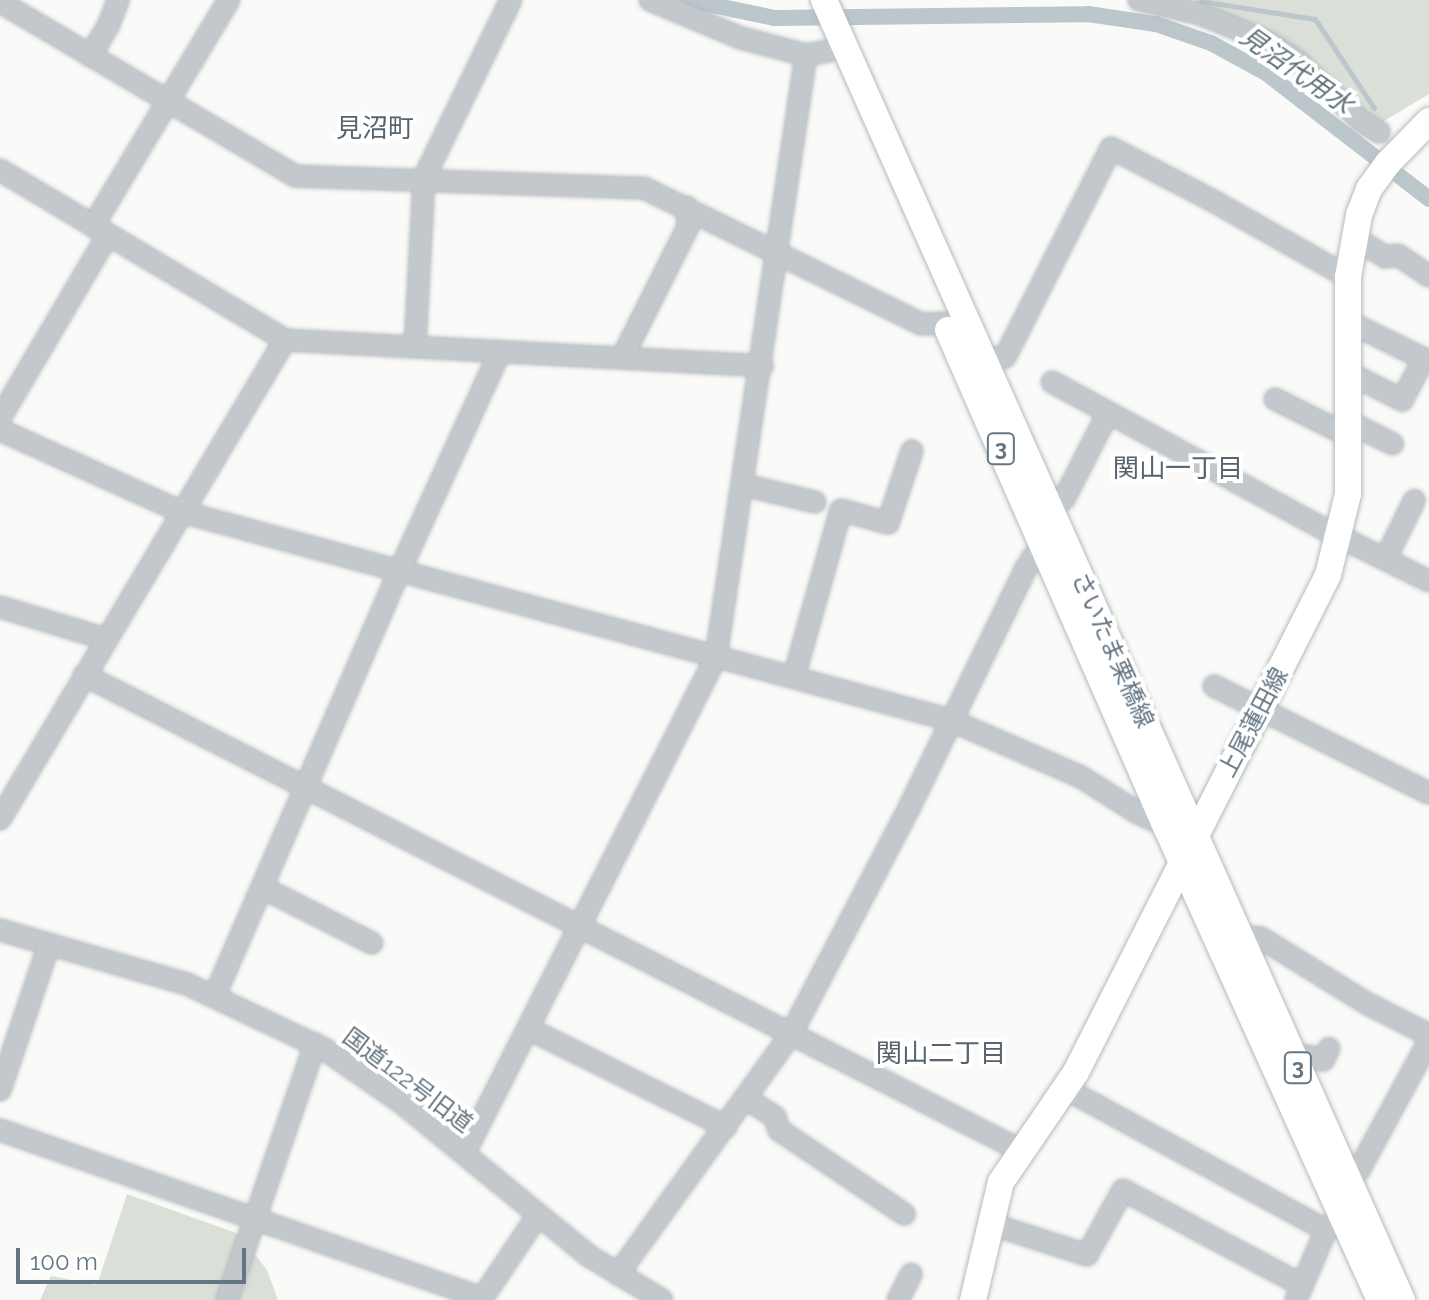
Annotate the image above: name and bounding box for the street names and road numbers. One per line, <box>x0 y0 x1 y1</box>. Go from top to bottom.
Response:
road number: 3 <box>985 431 1017 467</box>
street label: さいたま栗橋線 <box>1066 567 1160 733</box>
street label: 上尾蓮田線 <box>1212 662 1294 782</box>
street label: 国道122号旧道 <box>337 1022 479 1138</box>
road number: 3 <box>1282 1050 1314 1086</box>

